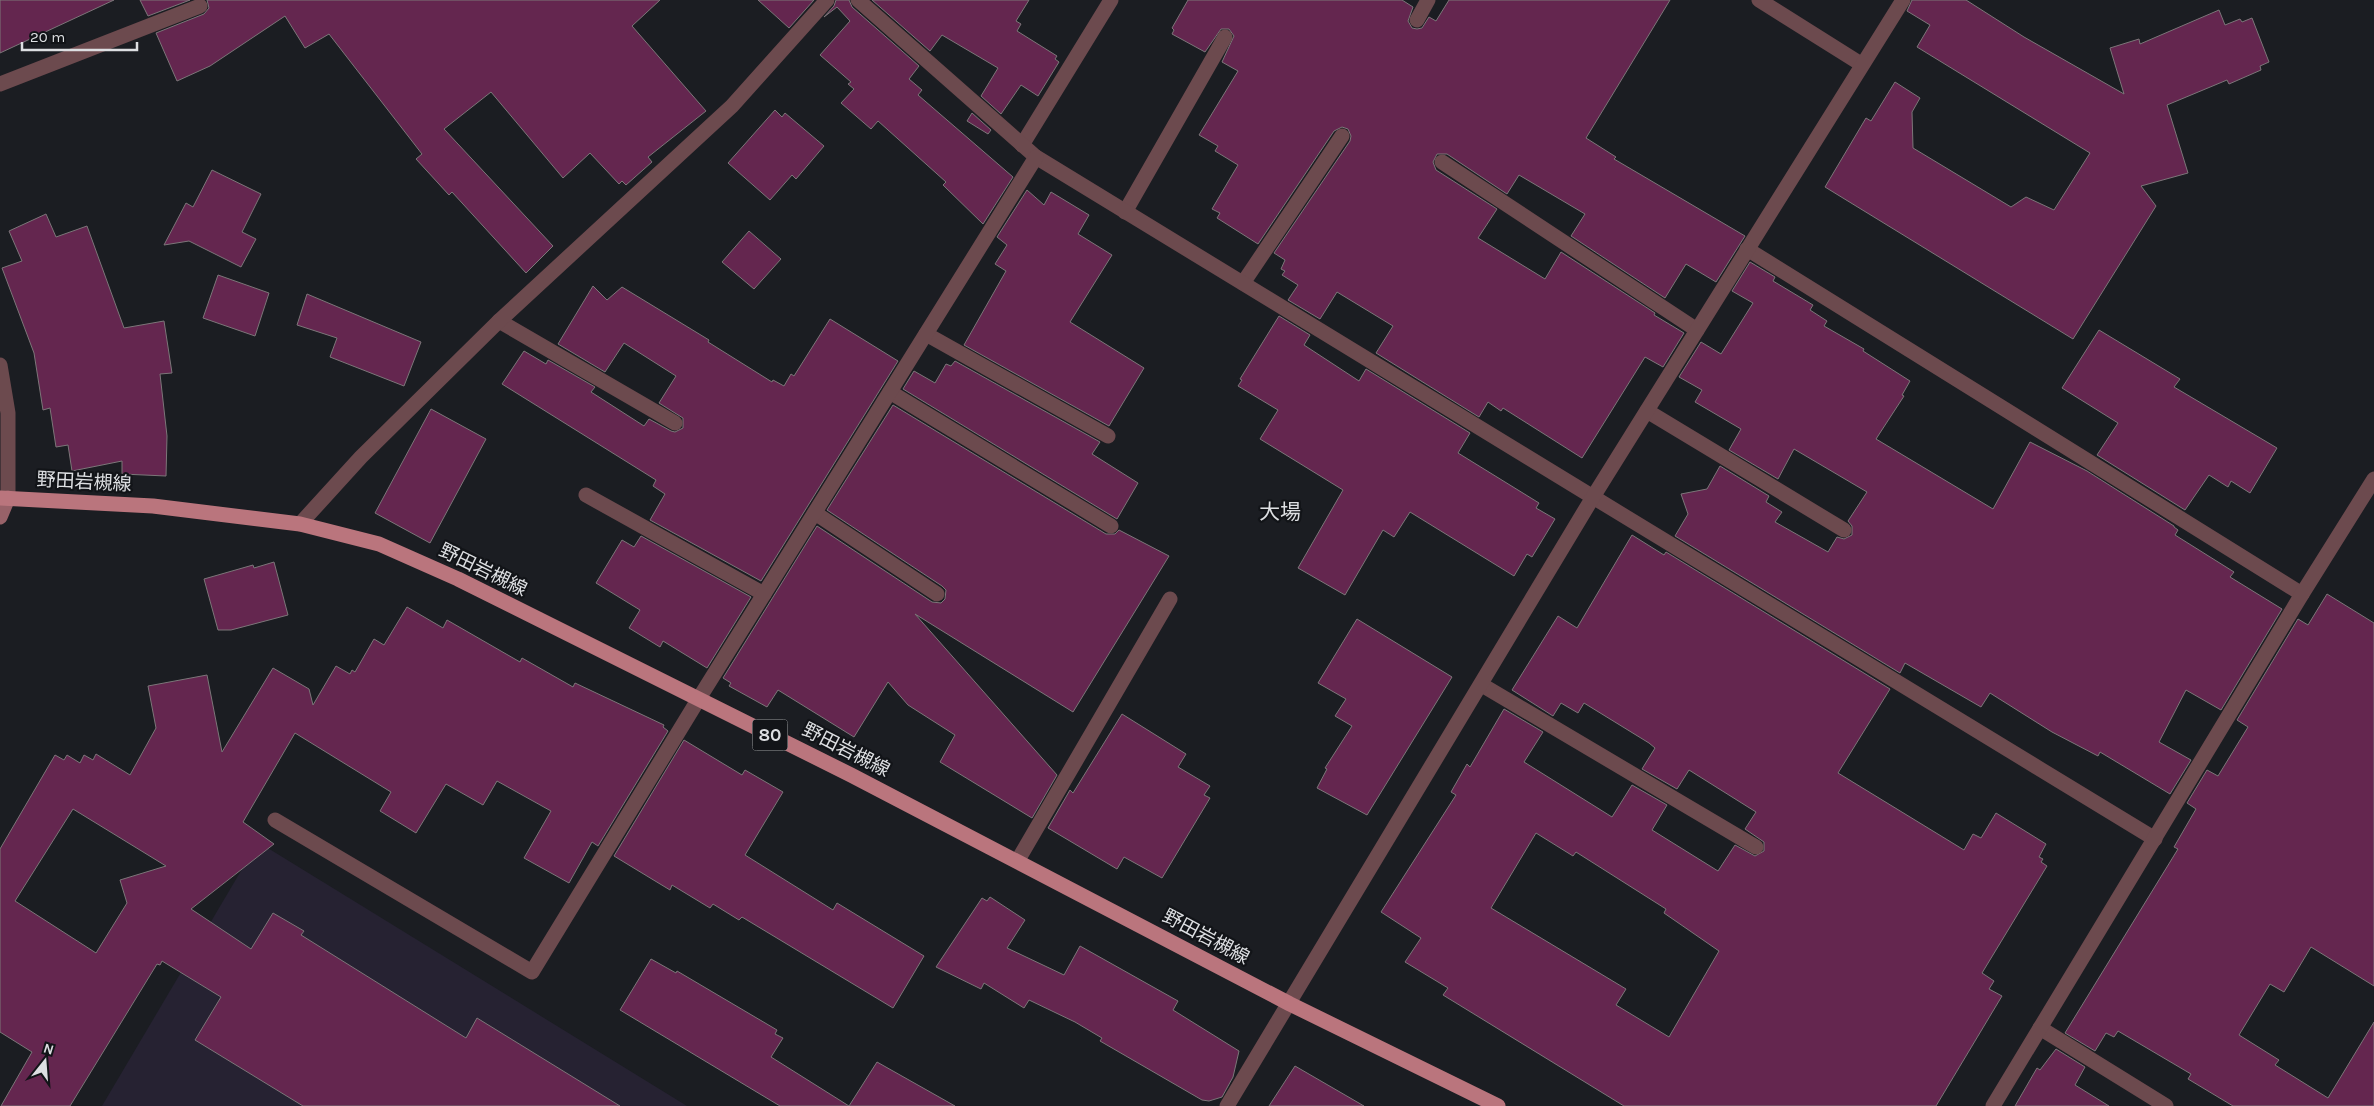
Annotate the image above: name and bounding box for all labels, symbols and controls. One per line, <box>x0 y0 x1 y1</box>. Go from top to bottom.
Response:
scale bar <box>22 20 138 52</box>
text: 20 m <box>30 28 65 46</box>
street label: 野田岩槻線 <box>36 469 132 495</box>
district label: 大場 <box>1259 500 1301 524</box>
street label: 野田岩槻線 <box>435 539 531 601</box>
street label: 野田岩槻線 <box>799 719 893 781</box>
road number: 80 <box>752 720 788 750</box>
street label: 野田岩槻線 <box>1159 905 1253 969</box>
north arrow <box>20 1036 70 1086</box>
text: N <box>41 1039 56 1059</box>

